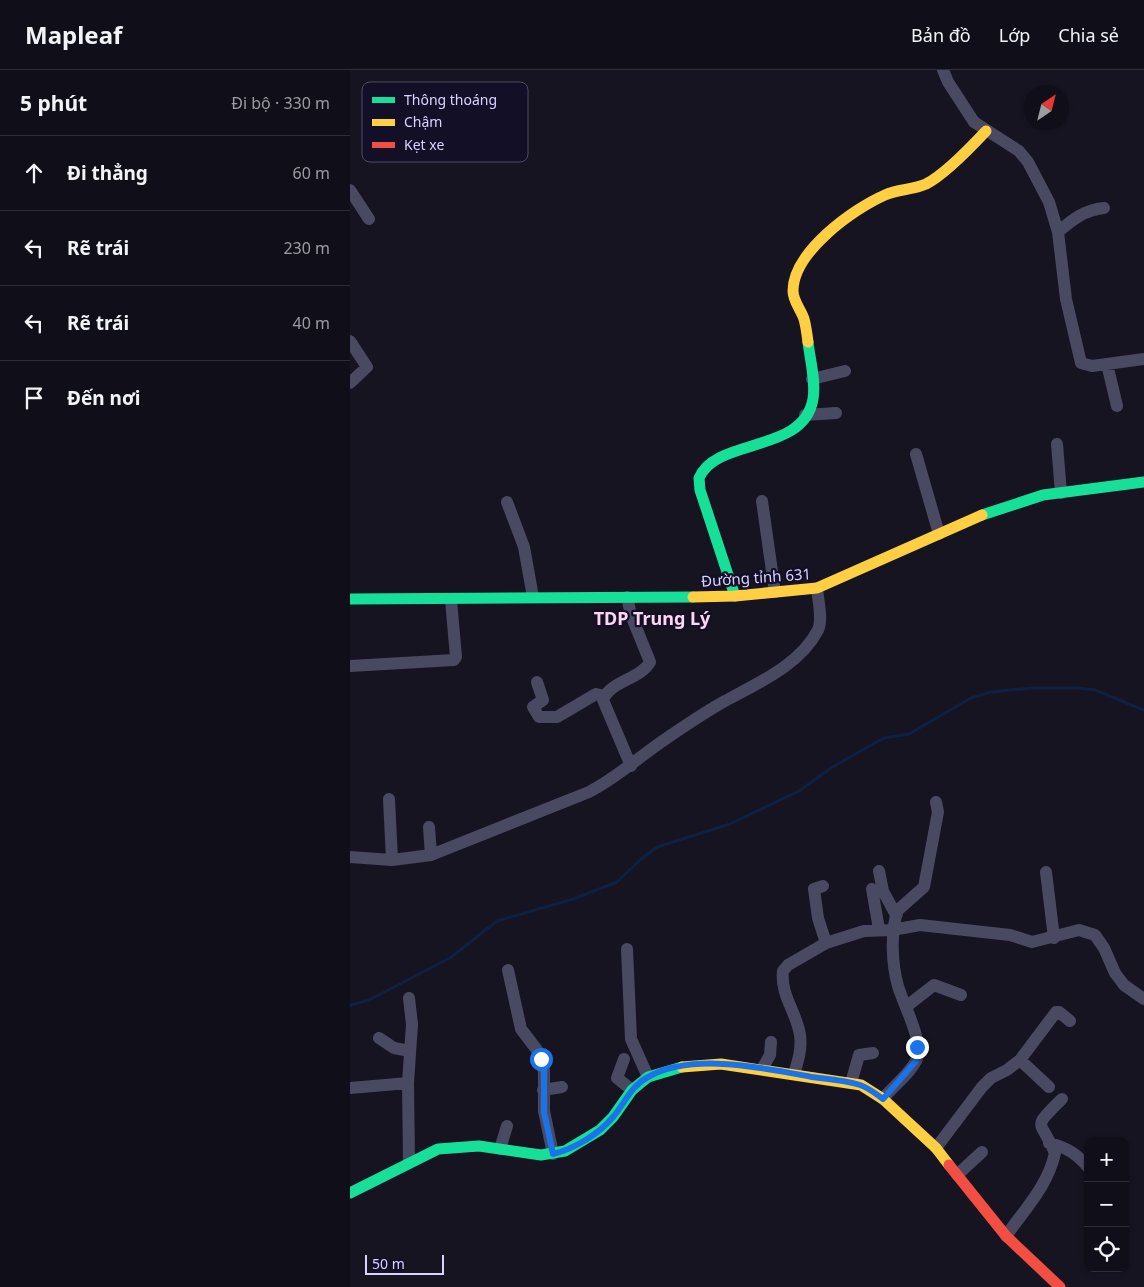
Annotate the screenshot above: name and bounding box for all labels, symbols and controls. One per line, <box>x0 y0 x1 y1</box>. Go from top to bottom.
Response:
text: Mapleaf <box>25 18 122 51</box>
text: Bản đồ <box>911 23 971 47</box>
text: Lớp <box>999 23 1030 47</box>
text: Chia sẻ <box>1058 23 1119 47</box>
legend <box>362 82 528 162</box>
north arrow <box>1024 85 1069 130</box>
text: 5 phút <box>20 89 87 117</box>
text: Thông thoáng <box>404 90 497 109</box>
text: Đi bộ · 330 m <box>231 92 330 114</box>
text: Chậm <box>404 112 442 131</box>
text: Kẹt xe <box>404 135 444 154</box>
icon: ahead <box>20 159 48 187</box>
text: Đi thẳng <box>67 160 148 186</box>
text: 60 m <box>293 162 330 184</box>
icon: left <box>20 234 48 262</box>
text: Rẽ trái <box>67 235 129 261</box>
text: 230 m <box>283 237 330 259</box>
icon: left <box>20 309 48 337</box>
text: Rẽ trái <box>67 310 129 336</box>
text: 40 m <box>293 312 330 334</box>
icon: arrive <box>20 384 48 412</box>
text: Đến nơi <box>67 385 141 411</box>
street label: Đường tỉnh 631 <box>700 563 812 591</box>
district label: TDP Trung Lý <box>594 606 711 630</box>
route end <box>906 1036 929 1059</box>
route start <box>530 1048 553 1071</box>
map controls <box>1084 1137 1129 1272</box>
button: + <box>1084 1137 1129 1182</box>
button: − <box>1084 1182 1129 1227</box>
button: locate <box>1084 1227 1129 1272</box>
scale bar <box>365 1252 444 1275</box>
text: 50 m <box>372 1254 405 1273</box>

